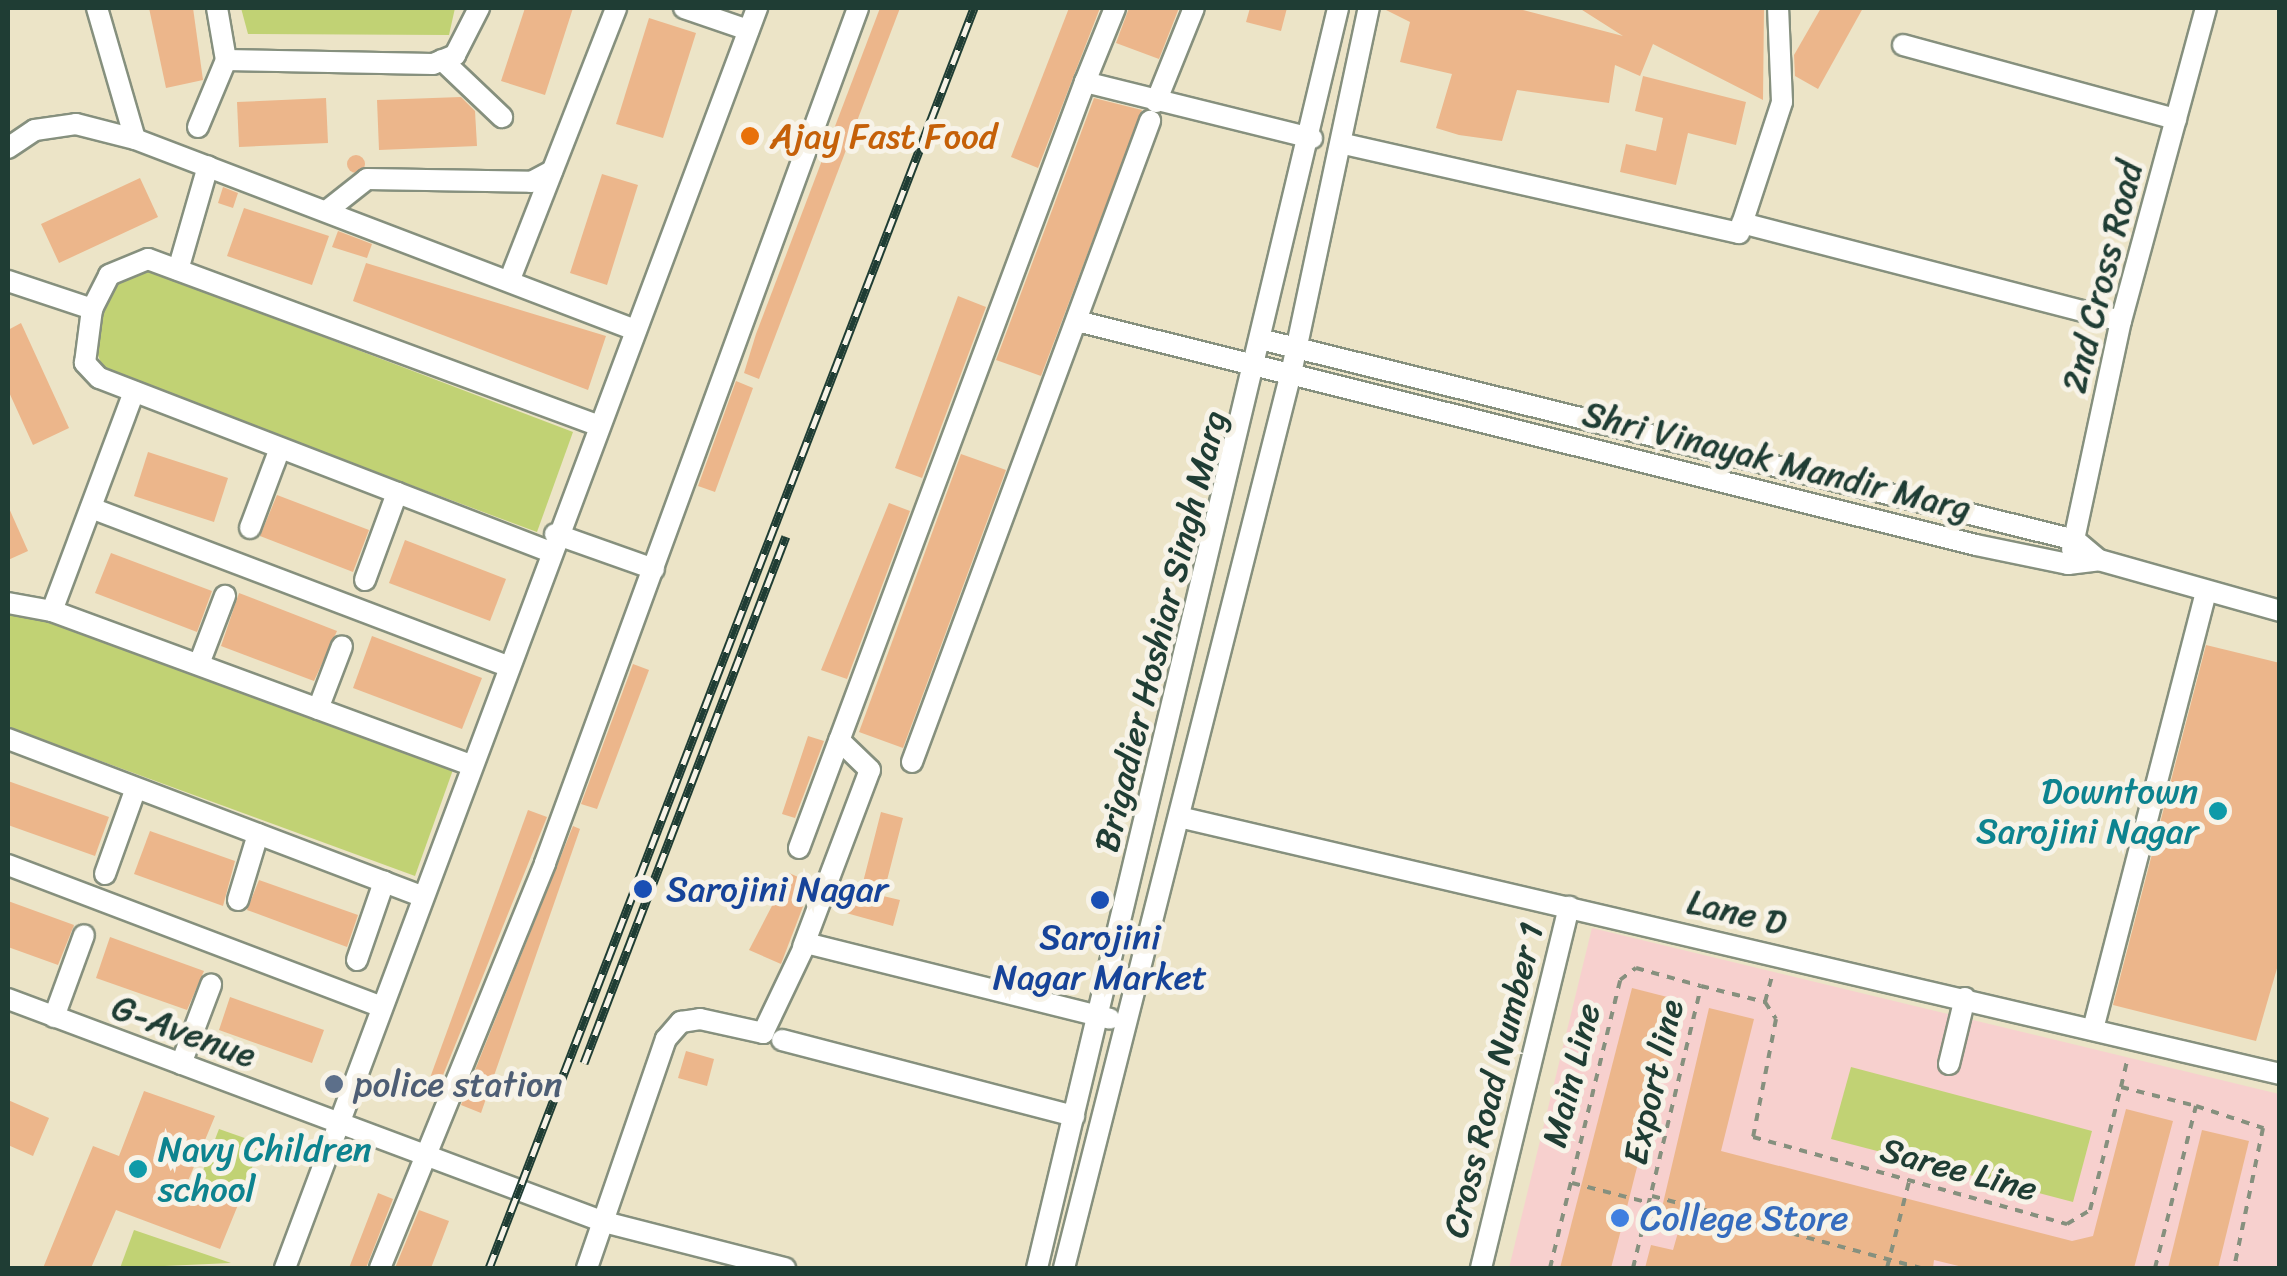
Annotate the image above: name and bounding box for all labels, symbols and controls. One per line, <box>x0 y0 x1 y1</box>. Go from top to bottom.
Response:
place label: Ajay Fast Food <box>770 115 999 157</box>
marker: Ajay Fast Food <box>739 125 761 147</box>
street label: 2nd Cross Road <box>2053 158 2151 396</box>
street label: Shri Vinayak Mandir Marg <box>1579 392 1975 530</box>
street label: Brigadier Hoshiar Singh Marg <box>1085 406 1235 856</box>
place label: Downtown Sarojini Nagar <box>1976 770 2198 852</box>
marker: Downtown Sarojini Nagar <box>2207 800 2229 822</box>
place label: Sarojini Nagar <box>666 868 888 910</box>
marker: Sarojini Nagar <box>630 876 656 902</box>
street label: Lane D <box>1683 880 1791 944</box>
marker: Sarojini Nagar Market <box>1089 889 1111 911</box>
place label: Sarojini Nagar Market <box>994 916 1206 998</box>
street label: Cross Road Number 1 <box>1434 918 1552 1242</box>
street label: G-Avenue <box>106 986 262 1076</box>
street label: Export line <box>1614 995 1692 1169</box>
street label: Main Line <box>1533 999 1609 1151</box>
place label: police station <box>354 1063 562 1105</box>
marker: police station <box>323 1073 345 1095</box>
place label: Navy Children school <box>158 1128 373 1210</box>
street label: Saree Line <box>1876 1128 2042 1210</box>
marker: Navy Children school <box>127 1158 149 1180</box>
place label: College Store <box>1640 1197 1849 1239</box>
marker: College Store <box>1609 1207 1631 1229</box>

